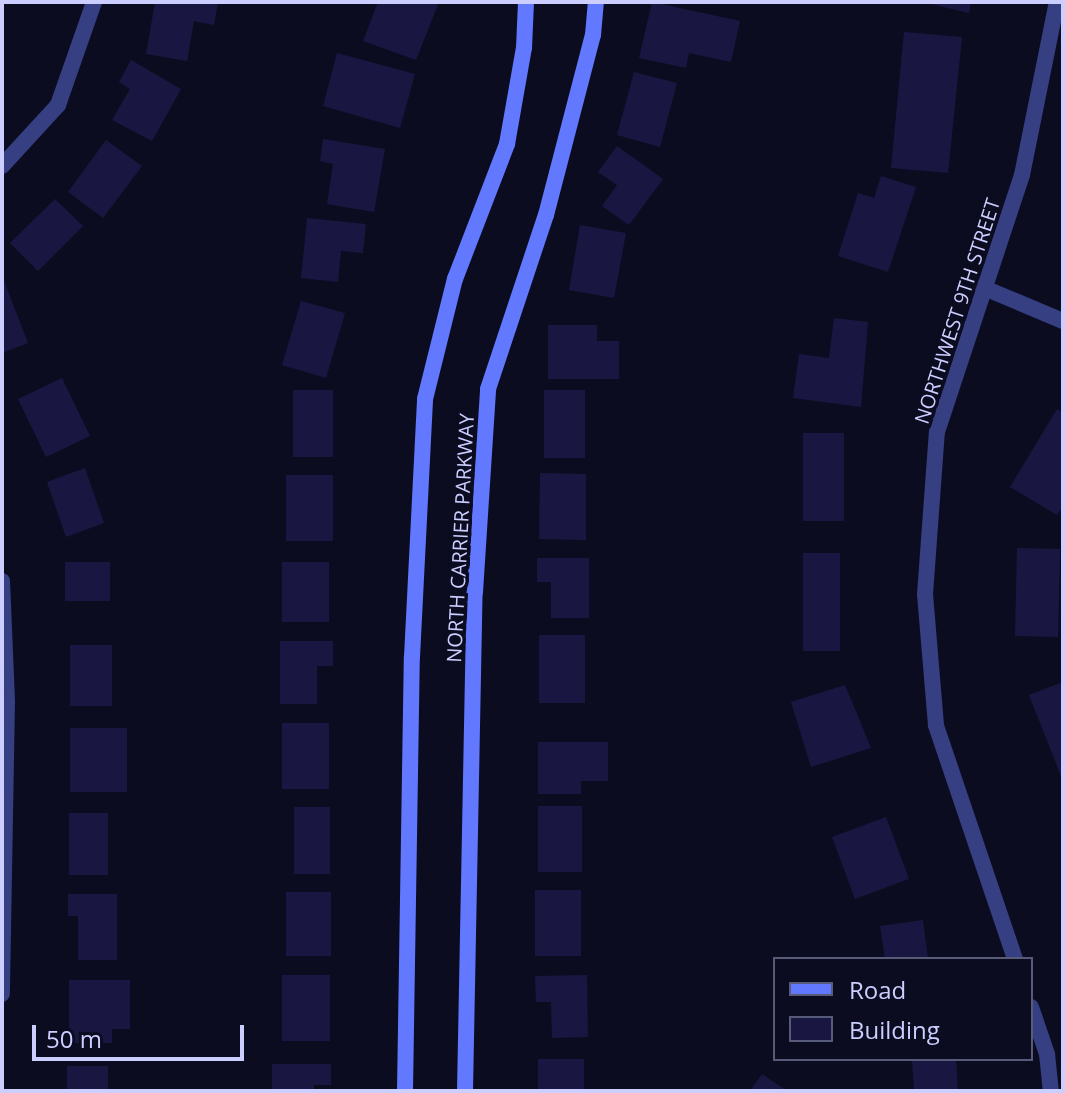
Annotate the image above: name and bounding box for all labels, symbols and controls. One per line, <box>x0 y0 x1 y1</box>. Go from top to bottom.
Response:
street label: NORTHWEST 9TH STREET <box>909 195 1005 427</box>
street label: NORTH CARRIER PARKWAY <box>441 413 479 663</box>
legend <box>773 957 1033 1061</box>
text: Road <box>849 973 906 1006</box>
scale bar <box>36 1009 248 1059</box>
text: Building <box>849 1013 940 1046</box>
text: 50 m <box>46 1022 102 1055</box>

